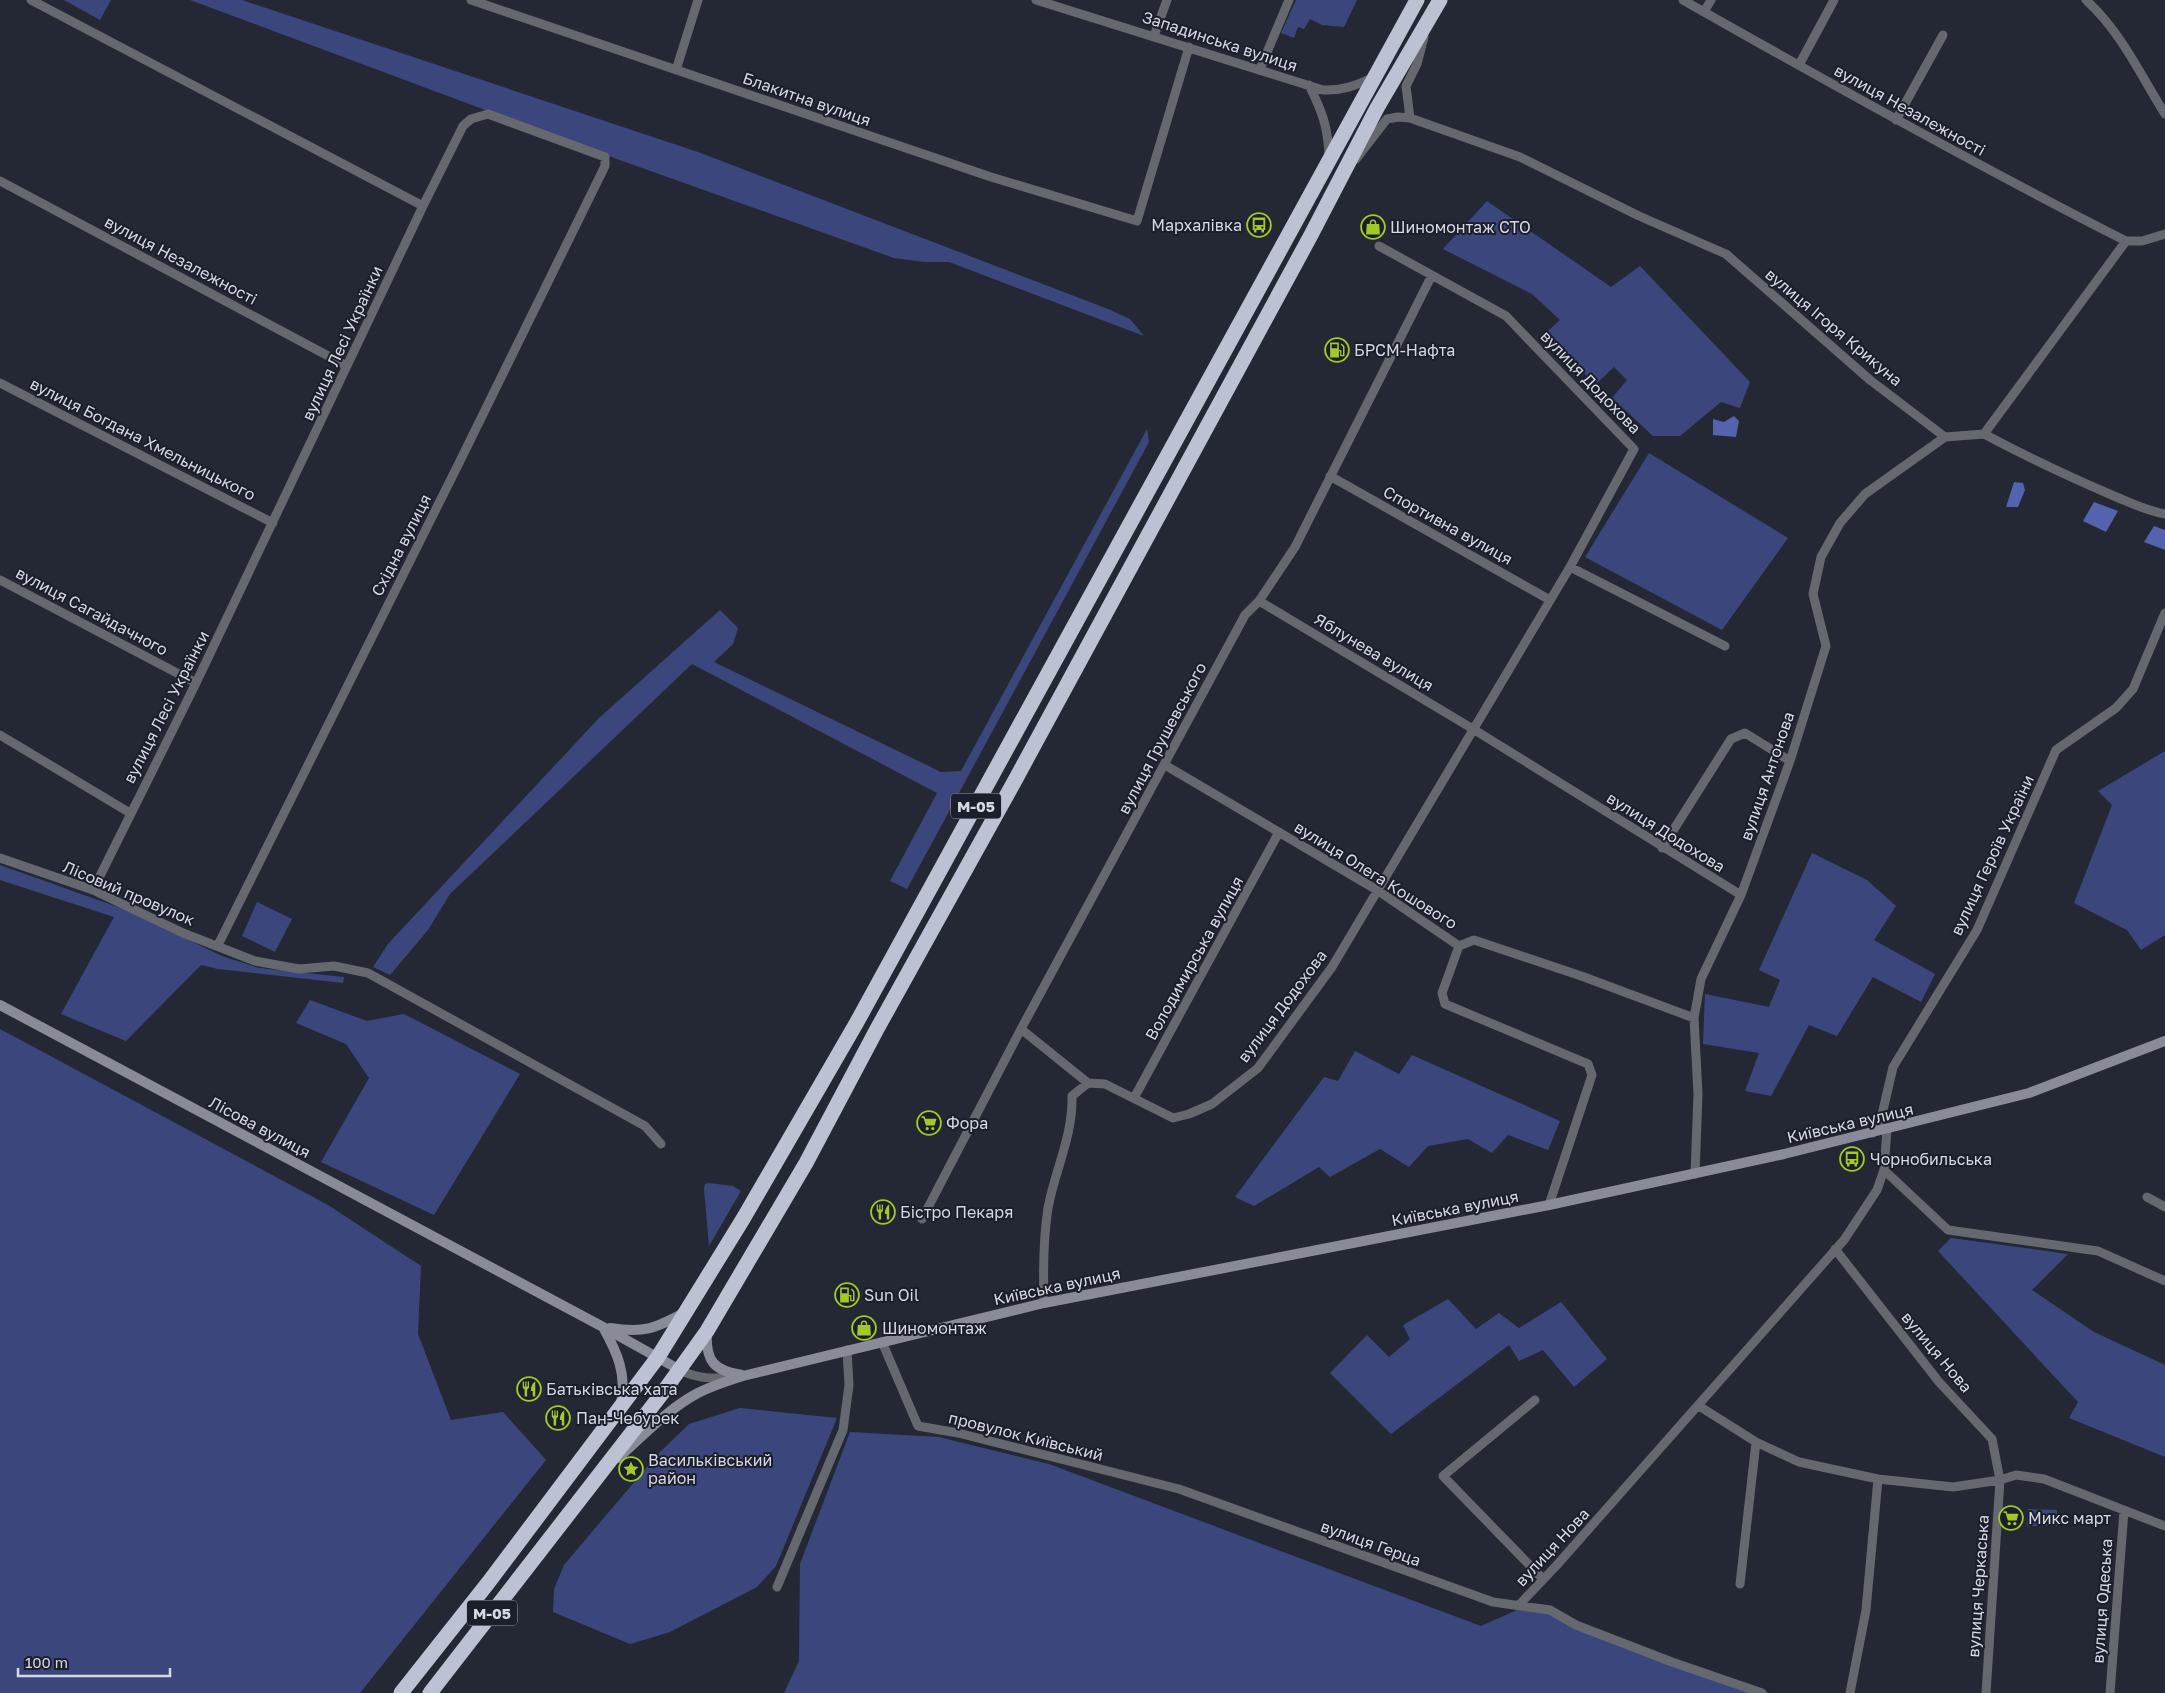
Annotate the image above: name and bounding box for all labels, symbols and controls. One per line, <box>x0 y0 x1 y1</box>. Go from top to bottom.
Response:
street label: Западинська вулиця <box>1140 6 1300 76</box>
street label: вулиця Незалежності <box>1831 60 1989 160</box>
street label: Блакитна вулиця <box>740 68 874 130</box>
street label: вулиця Незалежності <box>101 211 261 309</box>
bus stop icon: Мархалівка <box>1246 212 1272 238</box>
shop icon: Шиномонтаж СТО <box>1360 214 1386 240</box>
place label: Мархалівка <box>1151 215 1242 235</box>
place label: Шиномонтаж СТО <box>1390 217 1531 237</box>
street label: вулиця Лесі Українки <box>297 262 387 424</box>
street label: вулиця Ігоря Крикуна <box>1762 264 1906 390</box>
street label: вулиця Додохова <box>1537 326 1645 438</box>
fuel station icon: БРСМ-Нафта <box>1324 337 1350 363</box>
place label: БРСМ-Нафта <box>1354 340 1455 360</box>
street label: вулиця Богдана Хмельницького <box>27 373 259 505</box>
street label: Спортивна вулиця <box>1380 481 1516 569</box>
street label: Східна вулиця <box>367 491 435 599</box>
street label: вулиця Сагайдачного <box>13 562 171 660</box>
street label: Яблунева вулиця <box>1311 609 1437 695</box>
street label: вулиця Лесі Українки <box>119 627 213 787</box>
street label: вулиця Грушевського <box>1113 659 1211 817</box>
street label: вулиця Антонова <box>1736 709 1798 843</box>
street label: вулиця Героїв України <box>1946 772 2038 938</box>
street label: вулиця Додохова <box>1603 788 1729 876</box>
road number: М-05 <box>951 794 1001 818</box>
street label: вулиця Олега Кошового <box>1291 817 1461 933</box>
street label: Лісовий провулок <box>60 856 198 930</box>
street label: Володимирська вулиця <box>1141 873 1247 1043</box>
street label: вулиця Додохова <box>1233 946 1331 1066</box>
street label: Лісова вулиця <box>206 1092 314 1162</box>
street label: Київська вулиця <box>1785 1099 1915 1147</box>
supermarket icon: Фора <box>916 1110 942 1136</box>
place label: Фора <box>946 1113 988 1133</box>
bus stop icon: Чорнобильська <box>1839 1146 1865 1172</box>
place label: Чорнобильська <box>1870 1149 1992 1169</box>
street label: Київська вулиця <box>1390 1186 1520 1230</box>
restaurant icon: Бістро Пекаря <box>870 1199 896 1225</box>
place label: Бістро Пекаря <box>900 1202 1013 1222</box>
street label: Київська вулиця <box>992 1263 1122 1309</box>
fuel station icon: Sun Oil <box>834 1282 860 1308</box>
place label: Sun Oil <box>864 1285 919 1305</box>
street label: вулиця Нова <box>1897 1307 1977 1397</box>
shop icon: Шиномонтаж <box>851 1315 877 1341</box>
place label: Шиномонтаж <box>882 1318 987 1338</box>
restaurant icon: Батьківська хата <box>516 1376 542 1402</box>
place label: Батьківська хата <box>546 1379 678 1399</box>
restaurant icon: Пан-Чебурек <box>545 1405 571 1431</box>
street label: провулок Київський <box>947 1407 1105 1465</box>
place label: Пан-Чебурек <box>576 1408 679 1428</box>
place label: Васильківський район <box>648 1450 772 1488</box>
place icon: Васильківський район <box>618 1456 644 1482</box>
street label: вулиця Нова <box>1511 1504 1593 1590</box>
supermarket icon: Микс март <box>1998 1505 2024 1531</box>
place label: Микс март <box>2028 1508 2111 1528</box>
street label: вулиця Черкаська <box>1963 1514 1993 1658</box>
street label: вулиця Герца <box>1318 1516 1424 1570</box>
street label: вулиця Одеська <box>2088 1538 2116 1664</box>
road number: М-05 <box>467 1600 517 1626</box>
scale bar <box>18 1646 170 1678</box>
text: 100 m <box>25 1653 68 1671</box>

